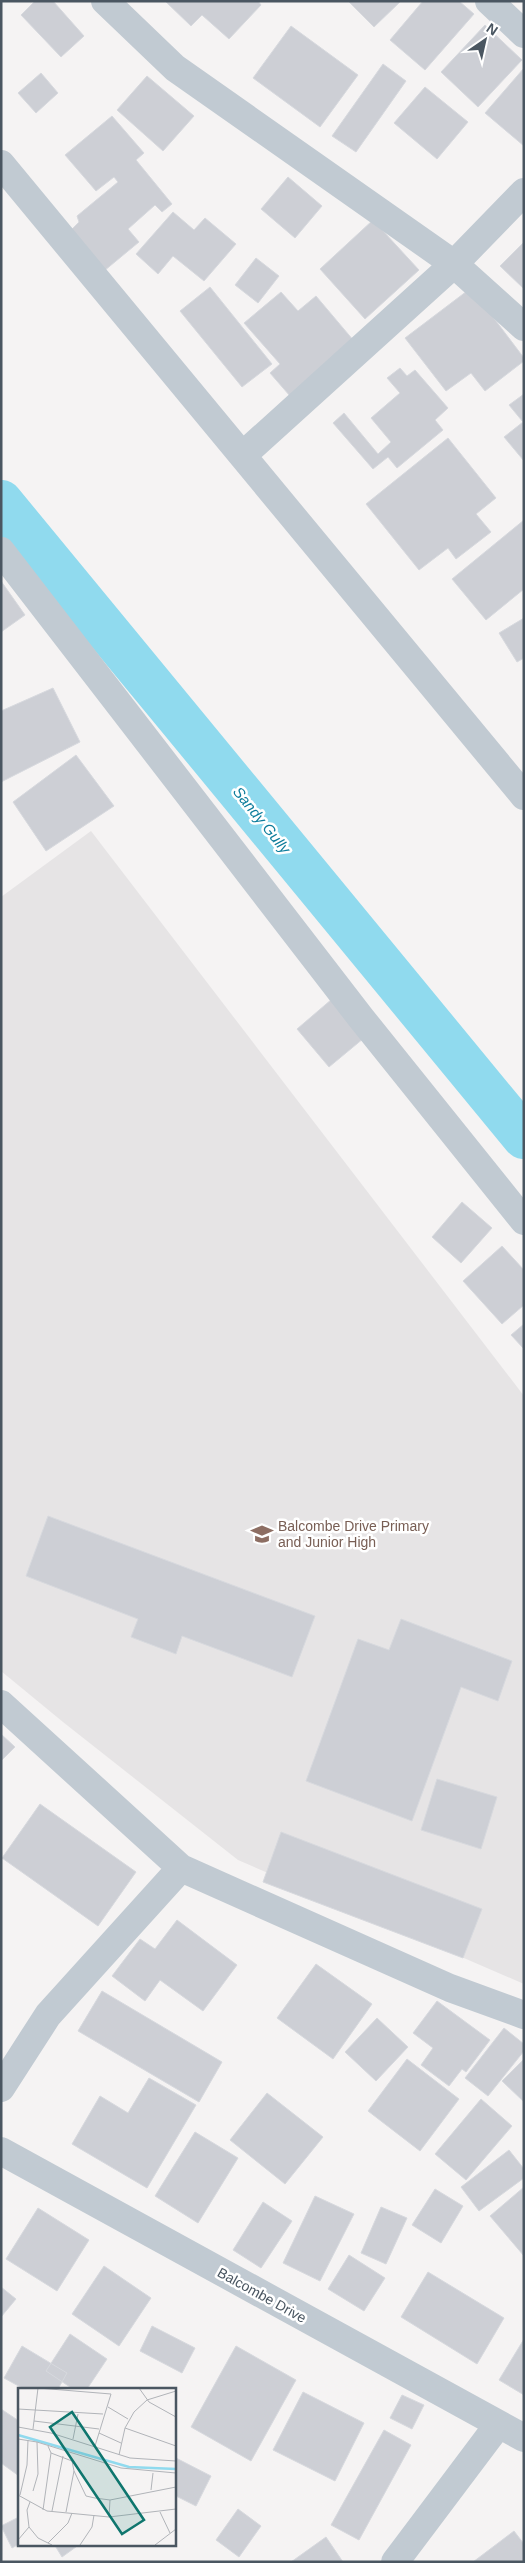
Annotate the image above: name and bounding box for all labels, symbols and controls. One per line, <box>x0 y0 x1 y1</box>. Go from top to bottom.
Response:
north arrow <box>460 15 510 65</box>
text: N <box>484 20 501 39</box>
water label: Sandy Gully <box>230 783 295 858</box>
place label: Balcombe Drive Primary and Junior High <box>278 1518 429 1550</box>
school or university icon: Balcombe Drive Primary and Junior High <box>249 1521 275 1547</box>
street label: Balcombe Drive <box>215 2264 309 2326</box>
inset map <box>18 2388 175 2546</box>

